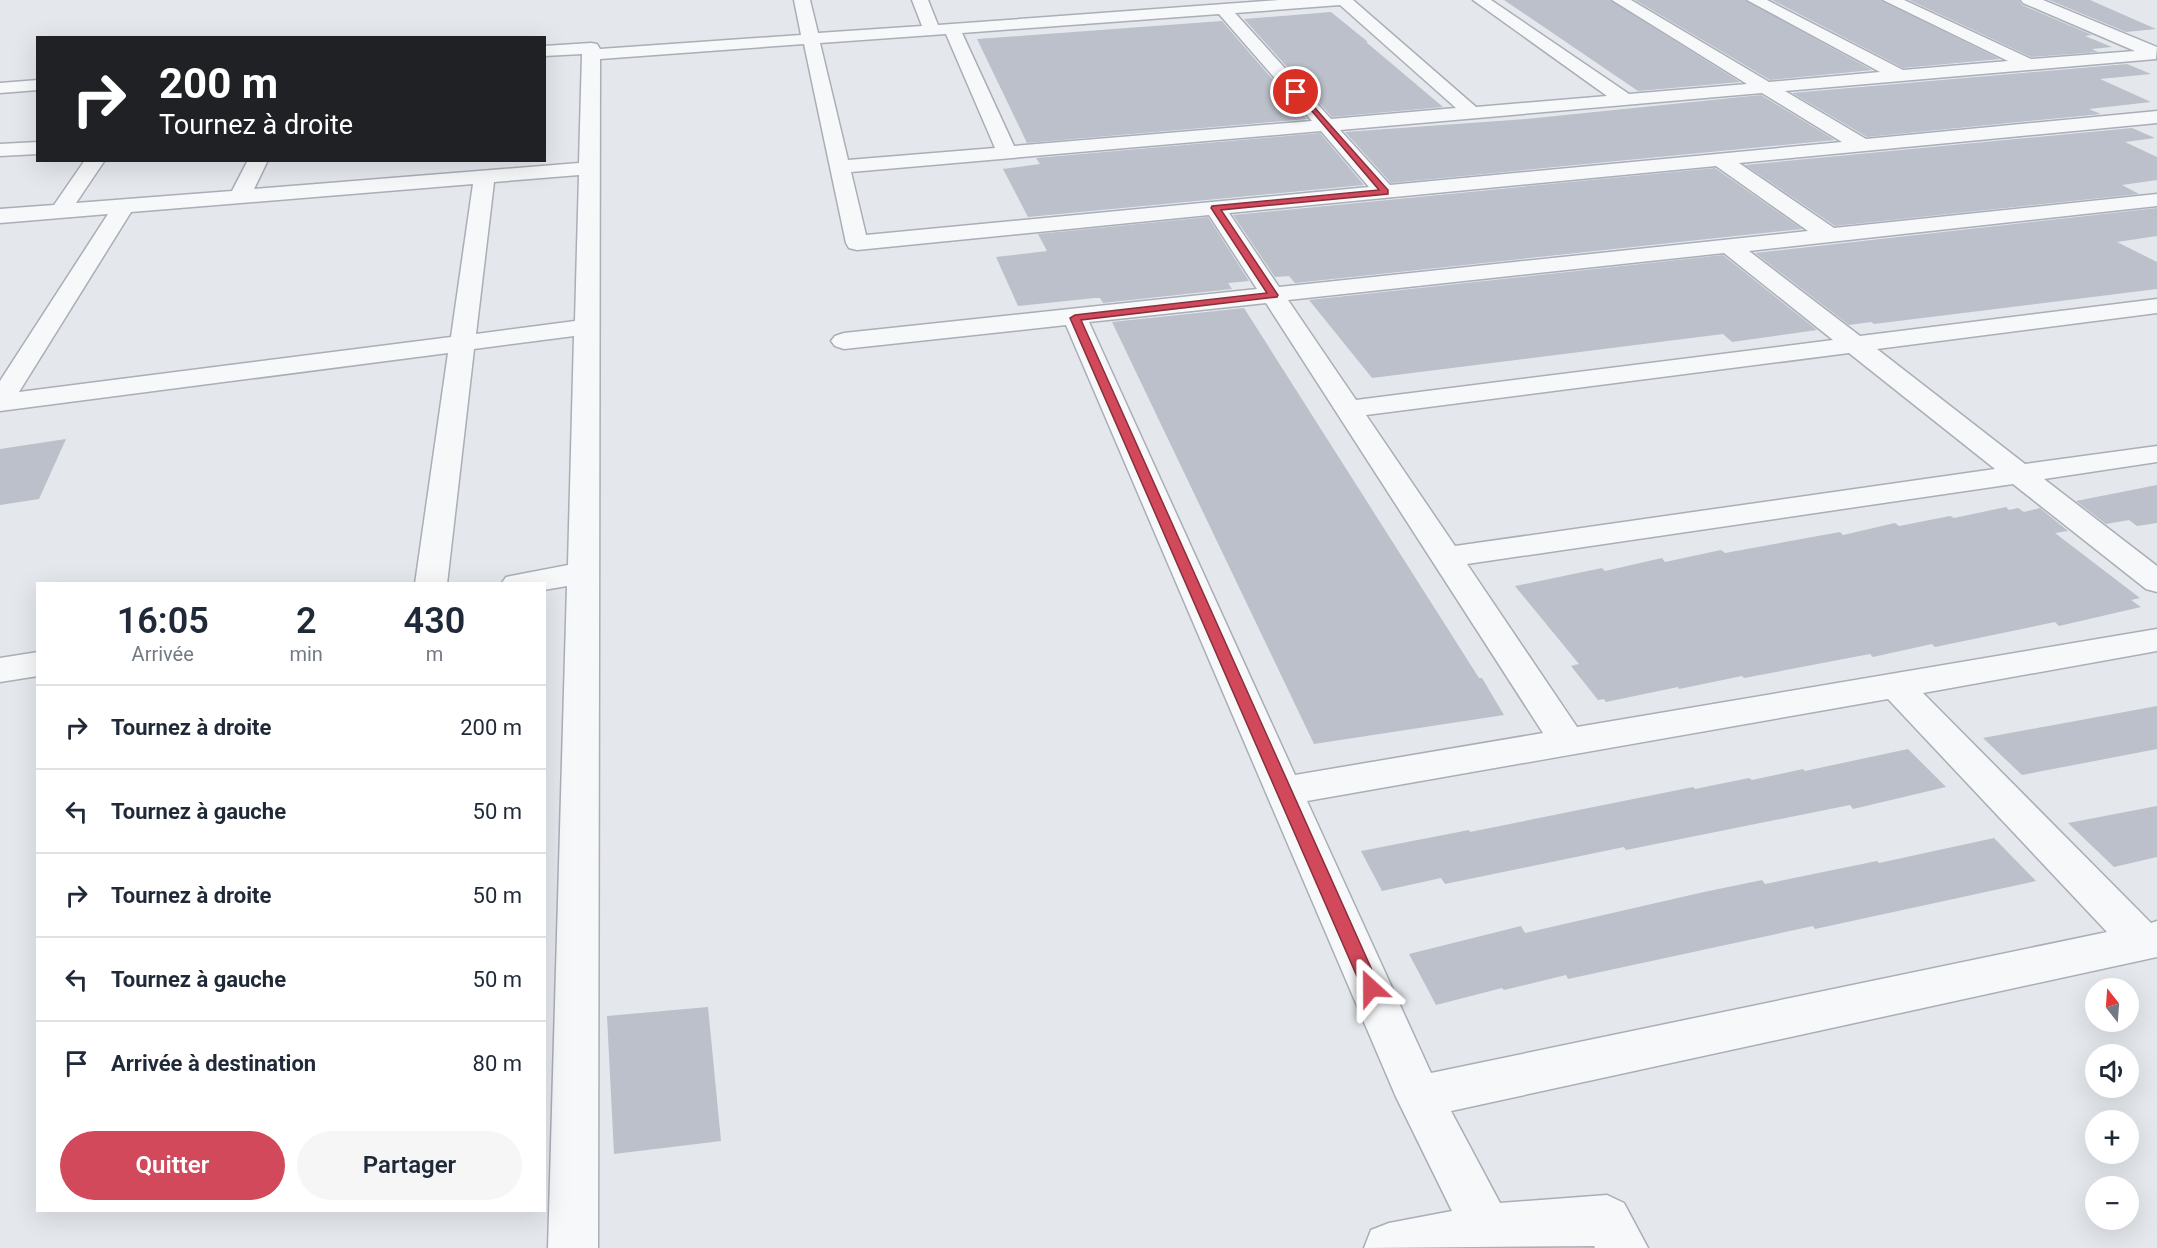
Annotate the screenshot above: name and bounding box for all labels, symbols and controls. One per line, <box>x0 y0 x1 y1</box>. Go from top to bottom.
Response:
text: 200 m <box>159 59 278 108</box>
icon: right <box>60 60 138 138</box>
pin <box>1270 66 1321 117</box>
icon: arrive <box>1279 75 1312 108</box>
text: Tournez à droite <box>159 109 353 141</box>
text: 16:05 <box>117 600 209 642</box>
text: 2 <box>296 600 316 642</box>
text: 430 <box>404 600 465 642</box>
text: Arrivée <box>132 642 194 666</box>
text: min <box>289 642 323 666</box>
text: m <box>426 642 443 666</box>
icon: right <box>60 711 93 744</box>
text: Tournez à droite <box>111 715 271 740</box>
text: 200 m <box>460 715 522 740</box>
icon: left <box>60 795 93 828</box>
text: Tournez à gauche <box>111 799 286 824</box>
text: 50 m <box>473 799 522 824</box>
icon: right <box>60 879 93 912</box>
text: Tournez à droite <box>111 883 271 908</box>
text: 50 m <box>473 883 522 908</box>
position arrow <box>1339 956 1403 1020</box>
icon: left <box>60 963 93 996</box>
text: Tournez à gauche <box>111 967 286 992</box>
text: 50 m <box>473 967 522 992</box>
north arrow <box>2085 978 2139 1032</box>
map controls <box>2085 978 2139 1230</box>
button: sound <box>2085 1044 2139 1098</box>
icon: arrive <box>60 1047 93 1080</box>
text: Arrivée à destination <box>111 1051 316 1076</box>
text: 80 m <box>473 1051 522 1076</box>
button: + <box>2085 1110 2139 1164</box>
button: Quitter <box>60 1131 285 1200</box>
button: Partager <box>297 1131 522 1200</box>
button: − <box>2085 1176 2139 1230</box>

